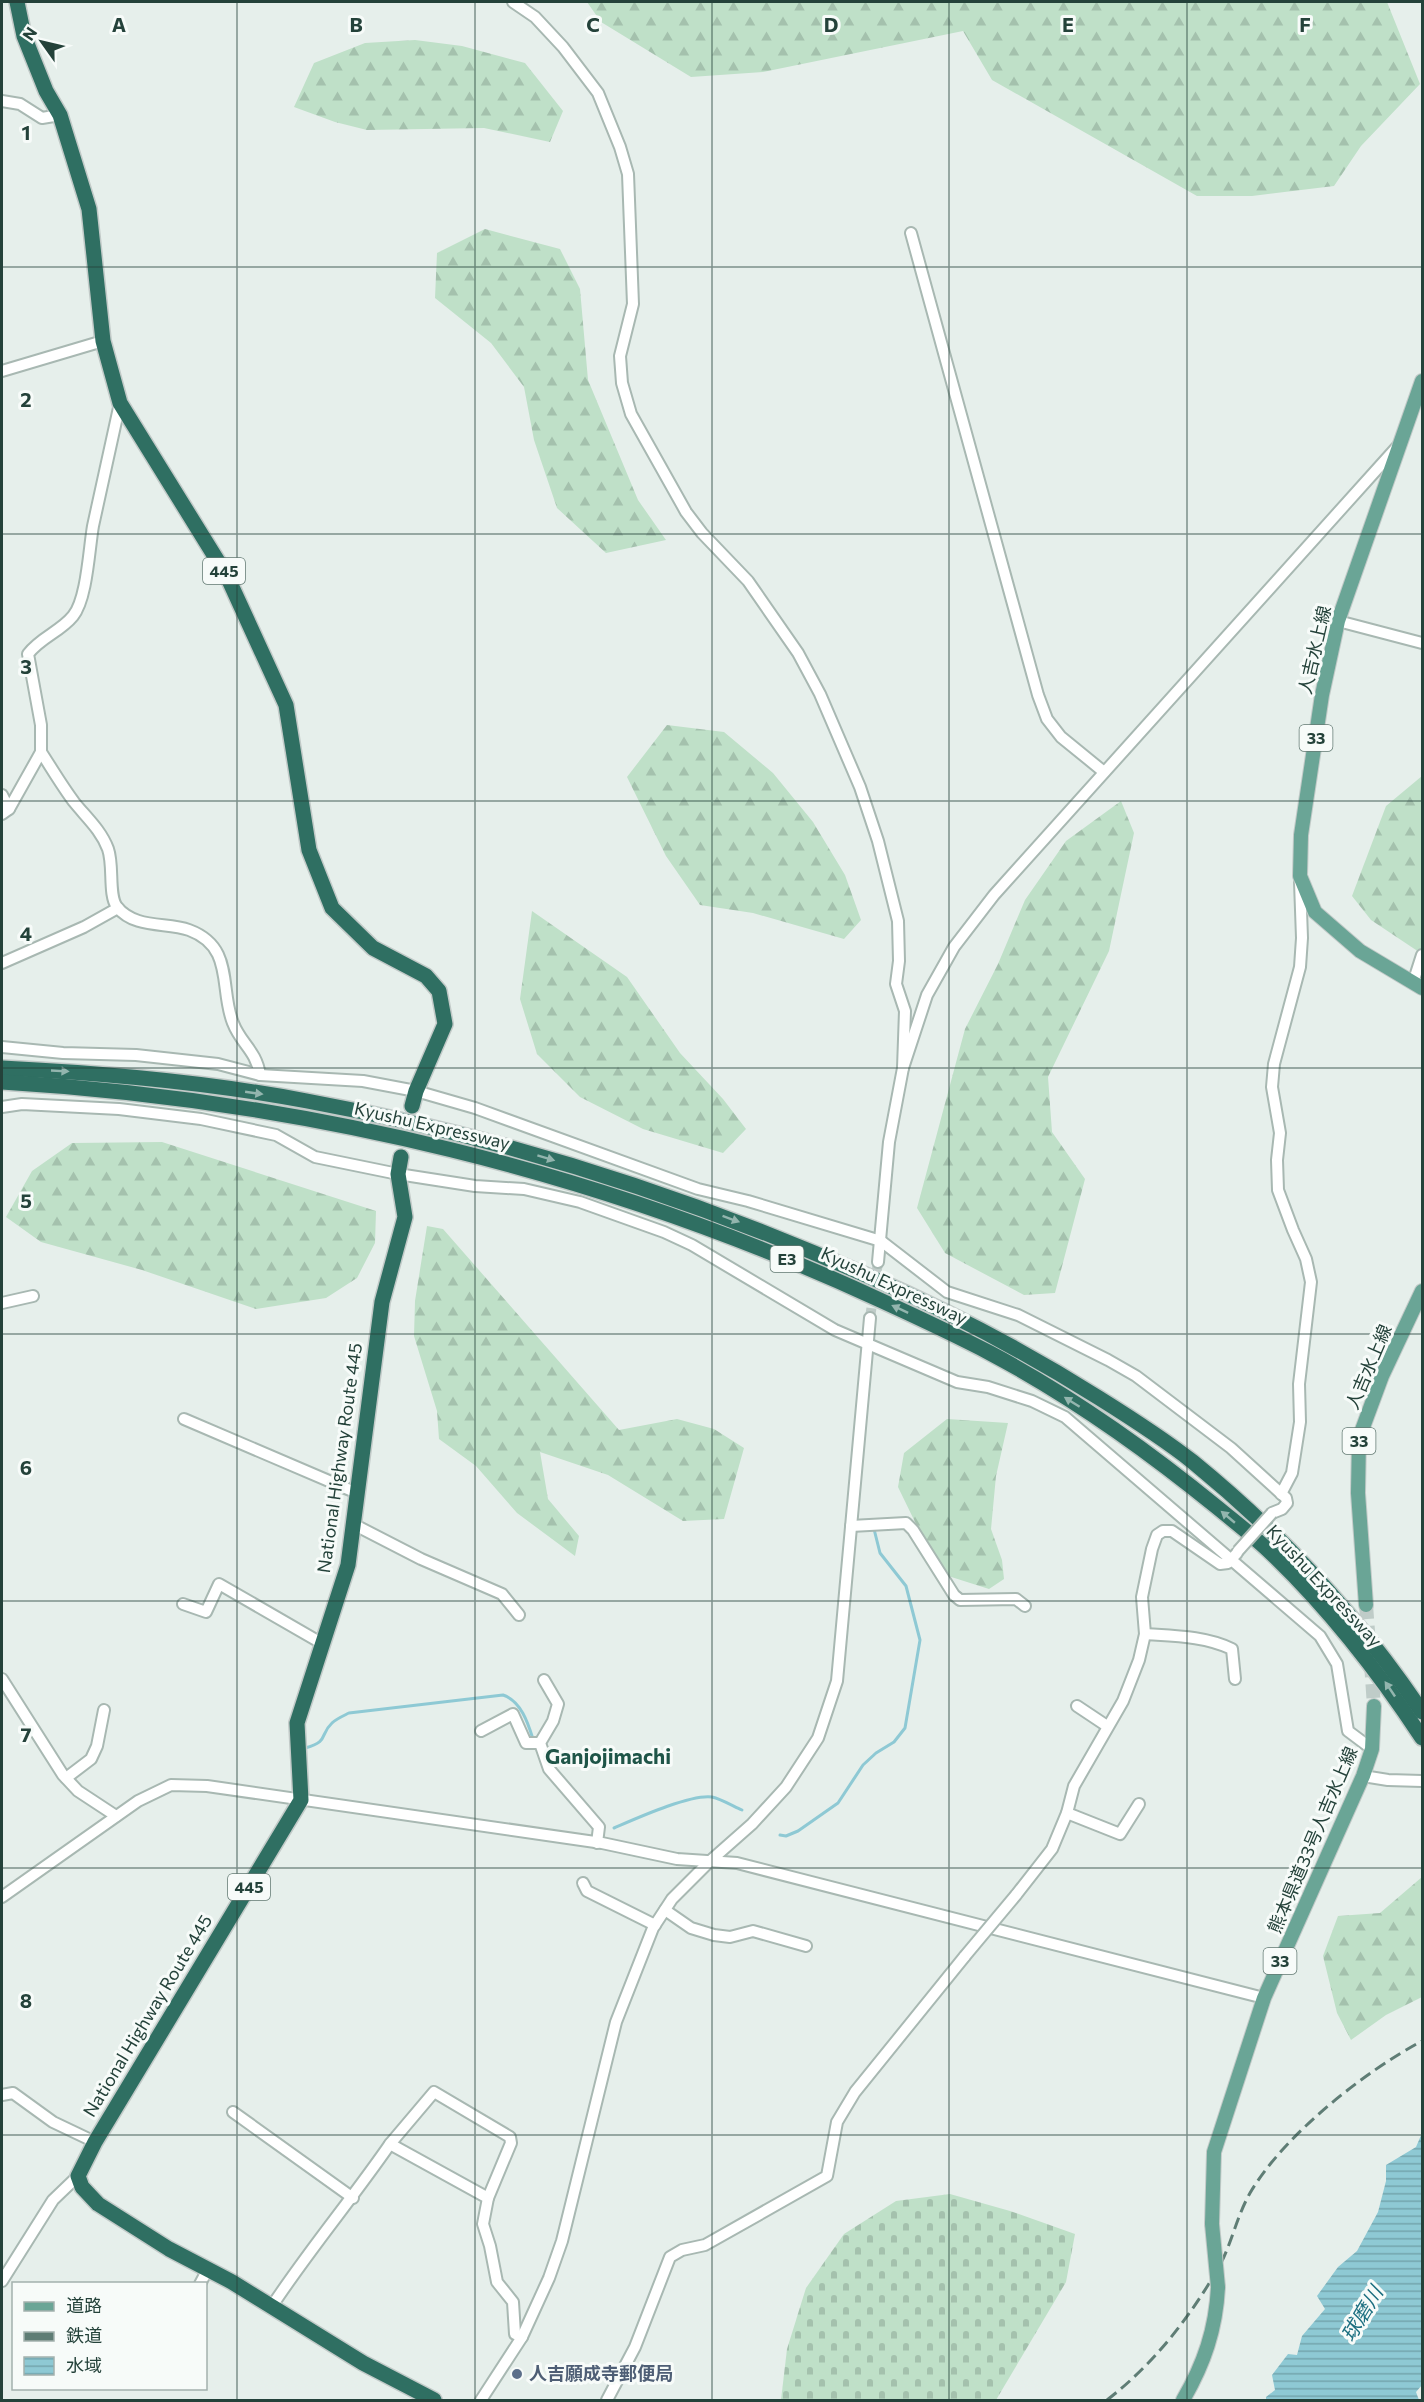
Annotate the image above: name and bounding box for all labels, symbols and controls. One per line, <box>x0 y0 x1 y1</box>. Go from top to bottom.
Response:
north arrow <box>12 12 72 72</box>
text: A <box>112 12 126 36</box>
text: B <box>349 12 363 36</box>
text: C <box>586 12 600 36</box>
text: D <box>824 12 838 36</box>
text: E <box>1062 12 1074 36</box>
text: F <box>1299 12 1311 36</box>
text: N <box>18 23 40 44</box>
text: 1 <box>21 120 31 144</box>
text: 2 <box>20 387 32 411</box>
road number: 445 <box>203 558 245 584</box>
street label: 人吉水上線 <box>1293 603 1335 696</box>
text: 3 <box>20 654 32 678</box>
road number: 33 <box>1300 725 1332 751</box>
text: 4 <box>20 921 32 945</box>
one-way arrow <box>50 1066 69 1076</box>
one-way arrow <box>244 1088 263 1097</box>
street label: Kyushu Expressway <box>352 1096 512 1154</box>
one-way arrow <box>537 1154 555 1163</box>
text: 5 <box>20 1188 32 1212</box>
one-way arrow <box>722 1215 740 1225</box>
street label: Kyushu Expressway <box>818 1242 971 1329</box>
road number: E3 <box>770 1246 804 1272</box>
one-way arrow <box>892 1305 909 1314</box>
street label: 人吉水上線 <box>1340 1321 1396 1412</box>
street label: National Highway Route 445 <box>312 1341 366 1574</box>
one-way arrow <box>1063 1396 1080 1407</box>
road number: 33 <box>1342 1428 1376 1454</box>
text: 6 <box>20 1455 32 1479</box>
one-way arrow <box>1221 1511 1236 1524</box>
street label: Kyushu Expressway <box>1262 1520 1387 1651</box>
one-way arrow <box>1384 1682 1396 1698</box>
text: 7 <box>21 1722 32 1746</box>
district label: Ganjojimachi <box>545 1743 671 1768</box>
street label: 熊本県道33号人吉水上線 <box>1263 1743 1361 1936</box>
road number: 445 <box>228 1874 270 1900</box>
street label: National Highway Route 445 <box>78 1910 216 2121</box>
road number: 33 <box>1264 1948 1296 1974</box>
text: 8 <box>20 1988 32 2012</box>
water label: 球磨川 <box>1335 2280 1388 2345</box>
legend <box>12 2282 207 2390</box>
text: 道路 <box>66 2294 102 2316</box>
text: 鉄道 <box>66 2324 102 2346</box>
text: 水域 <box>66 2354 102 2376</box>
place label: 人吉願成寺郵便局 <box>529 2362 673 2384</box>
marker: 人吉願成寺郵便局 <box>510 2367 524 2381</box>

